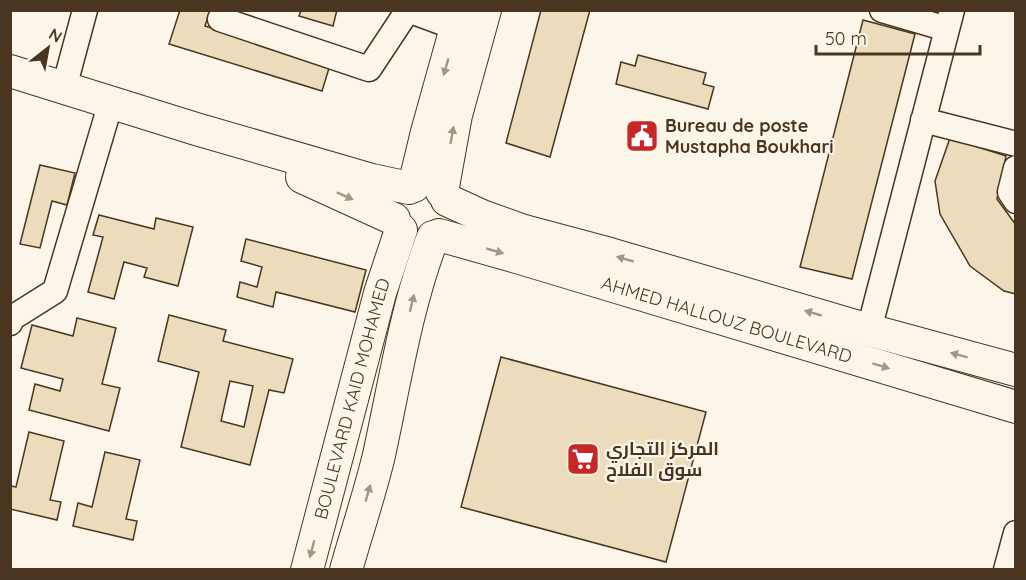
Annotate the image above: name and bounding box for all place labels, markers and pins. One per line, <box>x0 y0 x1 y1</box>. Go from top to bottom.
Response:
place label: Bureau de poste Mustapha Boukhari <box>665 114 833 158</box>
public building icon: Bureau de poste Mustapha Boukhari <box>624 118 660 154</box>
place label: المركز التجاري سوق الفلاح <box>606 437 719 482</box>
supermarket icon: المركز التجاري سوق الفلاح <box>565 441 601 477</box>

